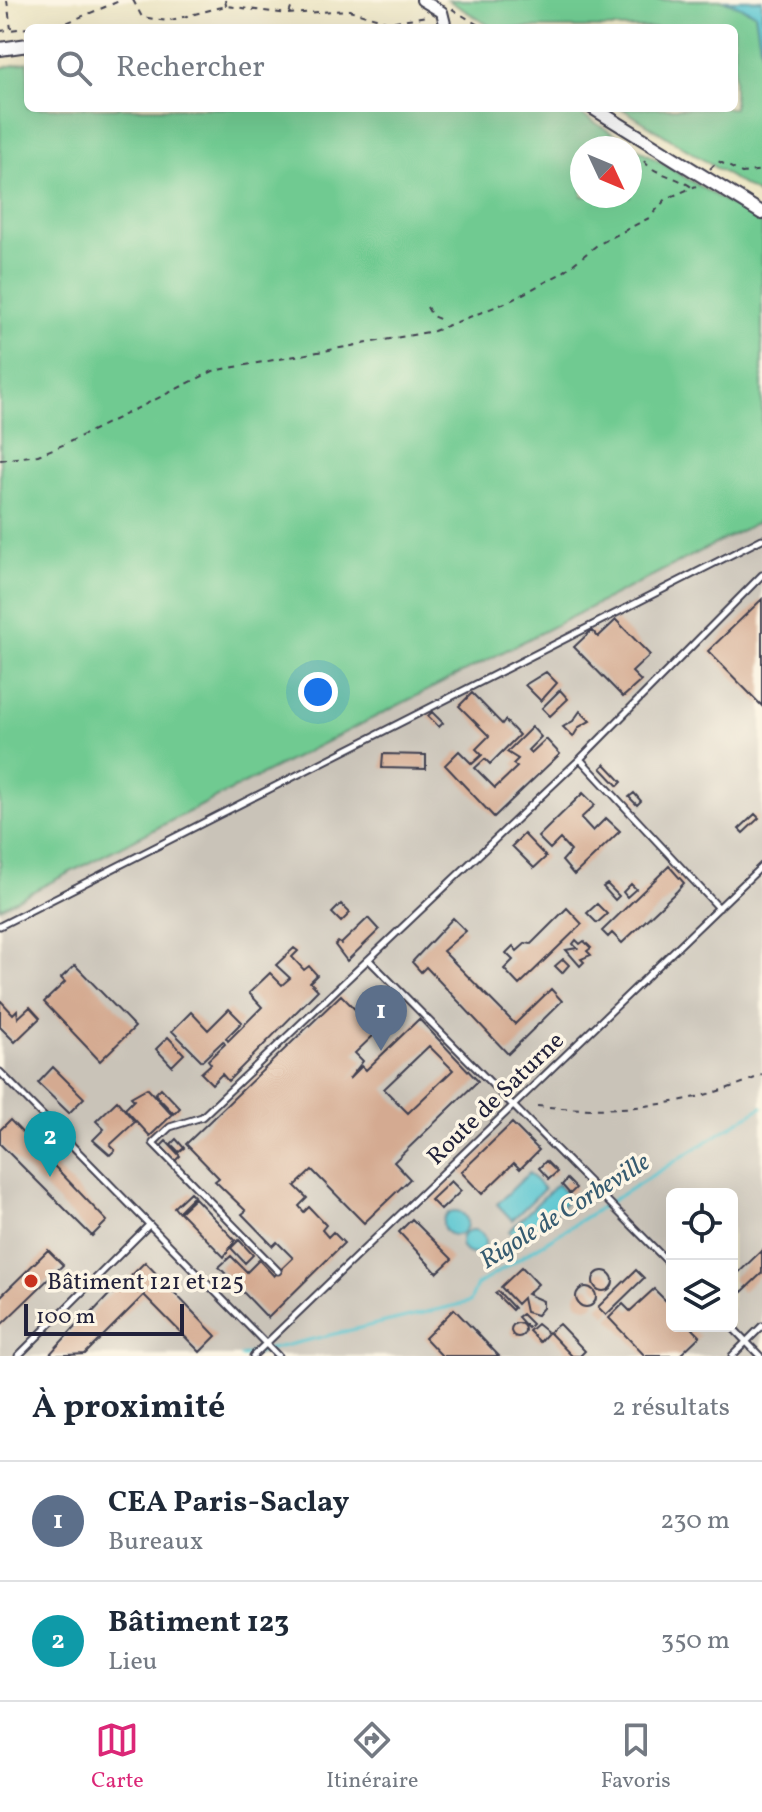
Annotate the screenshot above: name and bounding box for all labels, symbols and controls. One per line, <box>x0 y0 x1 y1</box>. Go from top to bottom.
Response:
search box <box>24 24 738 112</box>
icon: search <box>52 46 96 90</box>
text: Rechercher <box>116 47 265 89</box>
north arrow <box>570 136 642 208</box>
your location <box>298 672 338 712</box>
pin: 1 <box>355 985 407 1051</box>
street label: Route de Saturne <box>420 1025 573 1174</box>
pin: 2 <box>24 1111 76 1177</box>
water label: Rigole de Corbeville <box>473 1145 658 1279</box>
map controls <box>666 1188 738 1332</box>
button: locate <box>666 1188 738 1260</box>
button: layers <box>666 1260 738 1332</box>
place label: Bâtiment 121 et 125 <box>47 1266 244 1300</box>
marker: Bâtiment 121 et 125 <box>22 1272 40 1290</box>
scale bar <box>24 1300 184 1336</box>
text: 100 m <box>36 1302 95 1333</box>
text: À proximité <box>32 1385 225 1432</box>
text: 2 résultats <box>612 1390 730 1426</box>
text: CEA Paris-Saclay <box>108 1482 349 1524</box>
text: 1 <box>53 1503 63 1539</box>
text: 230 m <box>660 1503 730 1539</box>
text: Bureaux <box>108 1524 203 1560</box>
text: Bâtiment 123 <box>108 1602 289 1644</box>
text: 2 <box>51 1623 65 1659</box>
text: 350 m <box>661 1623 730 1659</box>
text: Lieu <box>108 1644 157 1680</box>
tab: Carte <box>91 1718 144 1797</box>
tab: Itinéraire <box>326 1718 418 1797</box>
tab: Favoris <box>601 1718 671 1797</box>

